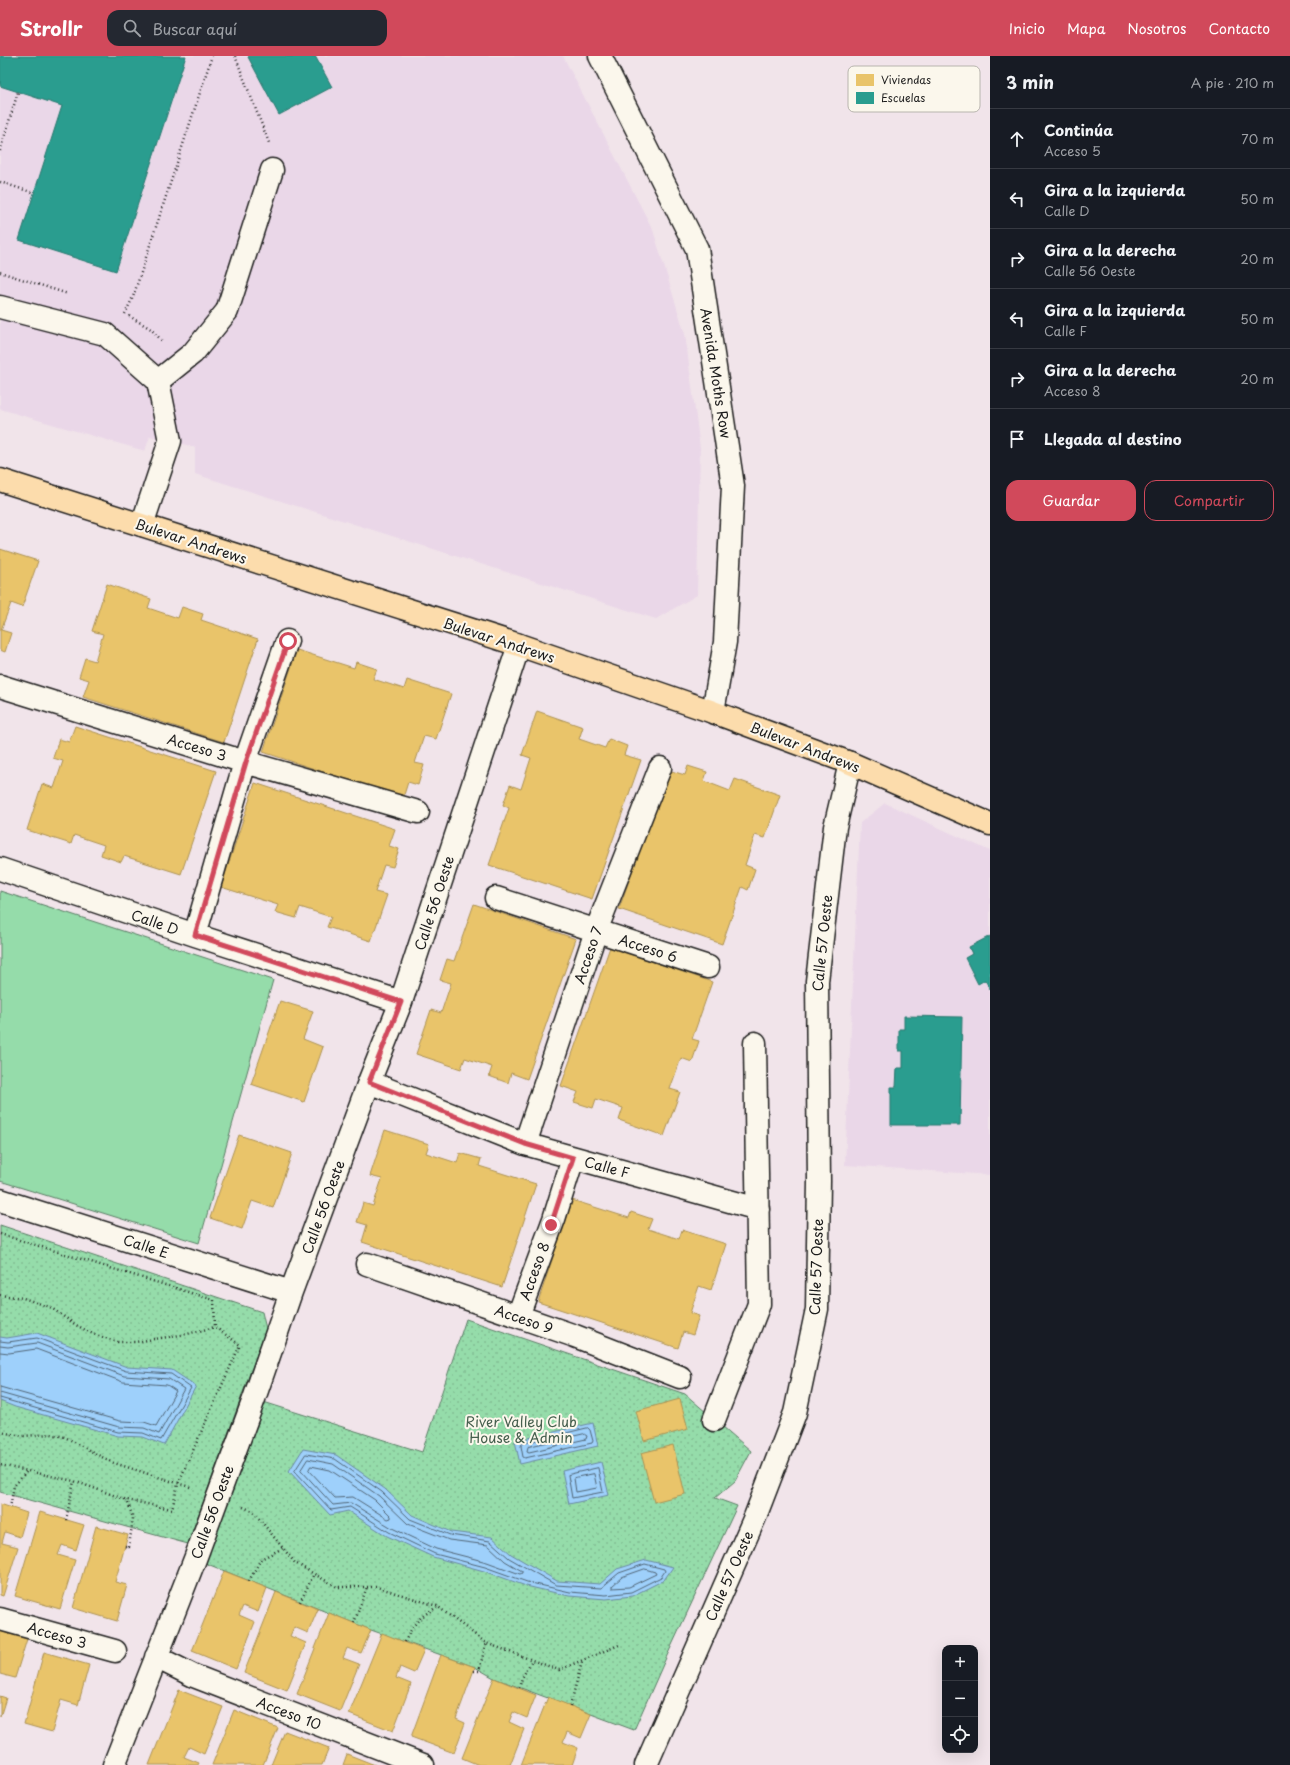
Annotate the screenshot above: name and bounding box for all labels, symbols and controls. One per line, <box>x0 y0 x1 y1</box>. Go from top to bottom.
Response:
search box <box>107 10 387 46</box>
text: Strollr <box>20 14 83 42</box>
icon: search <box>121 17 143 39</box>
text: Buscar aquí <box>153 17 237 40</box>
text: Inicio <box>1009 18 1045 39</box>
text: Mapa <box>1067 18 1105 39</box>
text: Nosotros <box>1127 18 1187 39</box>
text: Contacto <box>1209 18 1270 39</box>
legend <box>848 66 980 112</box>
text: 3 min <box>1006 69 1054 95</box>
text: Viviendas <box>881 71 931 88</box>
text: A pie · 210 m <box>1191 73 1274 92</box>
text: Escuelas <box>881 89 925 106</box>
text: Continúa <box>1044 118 1113 141</box>
icon: ahead <box>1006 128 1028 150</box>
text: 70 m <box>1241 129 1274 148</box>
text: Acceso 5 <box>1044 141 1101 160</box>
text: Gira a la izquierda <box>1044 178 1185 201</box>
icon: left <box>1006 188 1028 210</box>
text: 50 m <box>1240 189 1274 208</box>
text: Calle D <box>1044 201 1090 220</box>
text: Gira a la derecha <box>1044 238 1176 261</box>
icon: right <box>1006 248 1028 270</box>
text: 20 m <box>1240 249 1274 268</box>
text: Calle 56 Oeste <box>1044 261 1135 280</box>
text: Gira a la izquierda <box>1044 298 1185 321</box>
street label: Avenida Moths Row <box>695 306 737 440</box>
icon: left <box>1006 308 1028 330</box>
text: 50 m <box>1240 309 1274 328</box>
text: Calle F <box>1044 321 1087 340</box>
text: Gira a la derecha <box>1044 358 1176 381</box>
icon: right <box>1006 368 1028 390</box>
text: 20 m <box>1240 369 1274 388</box>
text: Acceso 8 <box>1044 381 1100 400</box>
text: Llegada al destino <box>1044 427 1182 450</box>
icon: arrive <box>1006 428 1028 450</box>
button: Guardar <box>1006 480 1136 521</box>
button: Compartir <box>1144 480 1274 521</box>
street label: Bulevar Andrews <box>133 513 249 569</box>
street label: Bulevar Andrews <box>441 612 557 668</box>
route start <box>279 632 297 650</box>
street label: Bulevar Andrews <box>747 716 863 778</box>
street label: Acceso 3 <box>165 728 229 766</box>
street label: Calle 56 Oeste <box>409 853 459 953</box>
street label: Calle 57 Oeste <box>806 894 838 992</box>
street label: Calle D <box>128 904 182 940</box>
street label: Acceso 7 <box>568 923 608 987</box>
street label: Acceso 6 <box>616 929 680 967</box>
street label: Calle F <box>582 1151 632 1183</box>
street label: Calle 56 Oeste <box>296 1157 350 1257</box>
route end <box>542 1216 560 1234</box>
street label: Calle 57 Oeste <box>804 1218 828 1316</box>
street label: Calle E <box>120 1229 172 1263</box>
street label: Acceso 8 <box>514 1239 554 1303</box>
street label: Acceso 9 <box>492 1299 556 1339</box>
park label: River Valley Club House & Admin <box>465 1411 577 1448</box>
street label: Calle 56 Oeste <box>185 1462 239 1562</box>
street label: Calle 57 Oeste <box>700 1528 758 1624</box>
street label: Acceso 3 <box>25 1616 89 1654</box>
map controls <box>942 1645 978 1753</box>
button: + <box>942 1645 978 1681</box>
button: − <box>942 1681 978 1717</box>
street label: Acceso 10 <box>254 1691 324 1735</box>
button: locate <box>942 1717 978 1753</box>

